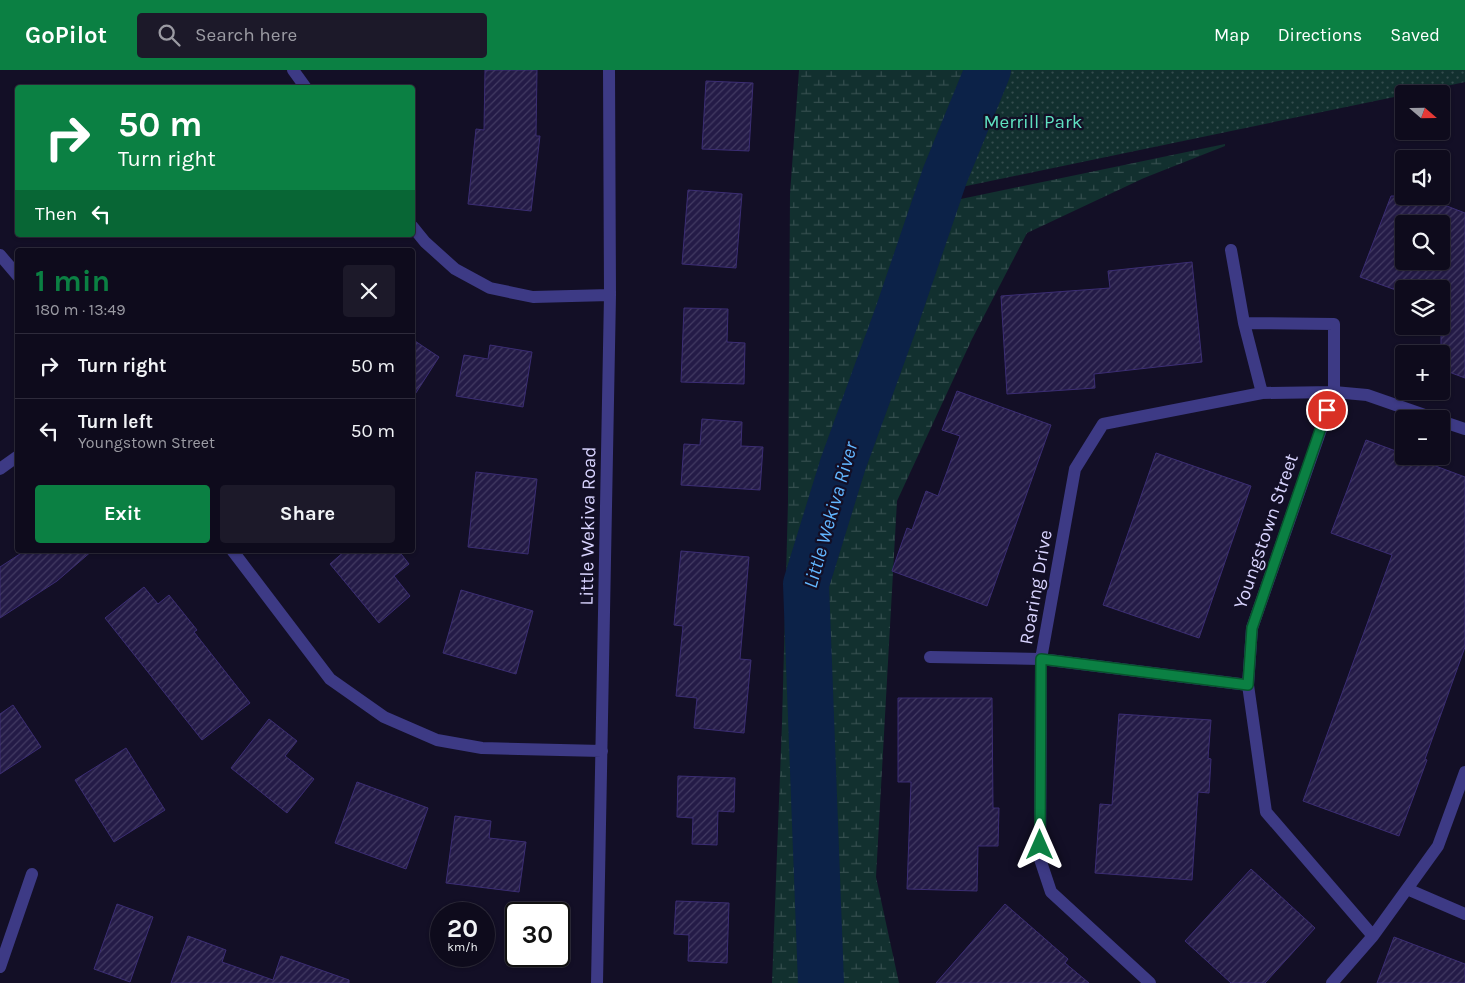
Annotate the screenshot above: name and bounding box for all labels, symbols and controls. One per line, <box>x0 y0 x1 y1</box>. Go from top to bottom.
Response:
search box <box>137 13 487 58</box>
text: GoPilot <box>25 21 107 49</box>
icon: search <box>155 21 183 49</box>
text: Search here <box>195 24 297 46</box>
text: Map <box>1214 24 1250 46</box>
text: Directions <box>1278 24 1362 46</box>
text: Saved <box>1390 24 1440 46</box>
north arrow <box>1395 85 1450 140</box>
map controls <box>1395 85 1450 465</box>
text: 50 m <box>118 104 203 145</box>
icon: right <box>35 105 100 170</box>
park label: Merrill Park <box>984 111 1083 133</box>
text: Turn right <box>118 146 216 172</box>
button: sound <box>1395 150 1450 205</box>
icon: left <box>87 200 115 228</box>
text: Then <box>35 203 77 225</box>
button: search <box>1395 215 1450 270</box>
text: 1 min <box>35 263 110 299</box>
button: close <box>343 265 395 317</box>
button: layers <box>1395 280 1450 335</box>
text: 180 m · 13:49 <box>35 300 125 319</box>
button: + <box>1395 345 1450 400</box>
icon: right <box>35 352 63 380</box>
text: Turn right <box>78 355 167 377</box>
text: 50 m <box>351 355 395 377</box>
pin <box>1306 389 1348 431</box>
icon: arrive <box>1313 396 1341 424</box>
button: − <box>1395 410 1450 465</box>
text: Turn left <box>78 411 153 433</box>
icon: left <box>35 417 63 445</box>
text: 50 m <box>351 420 395 442</box>
text: Youngstown Street <box>78 433 215 452</box>
water label: Little Wekiva River <box>799 438 863 591</box>
street label: Little Wekiva Road <box>576 446 600 606</box>
street label: Youngstown Street <box>1229 451 1303 612</box>
button: Exit <box>35 485 210 543</box>
button: Share <box>220 485 395 543</box>
street label: Roaring Drive <box>1015 528 1057 646</box>
position arrow <box>1013 818 1065 870</box>
speed limit sign: 30 <box>505 902 570 967</box>
text: 20 <box>447 914 478 943</box>
text: km/h <box>447 940 478 954</box>

